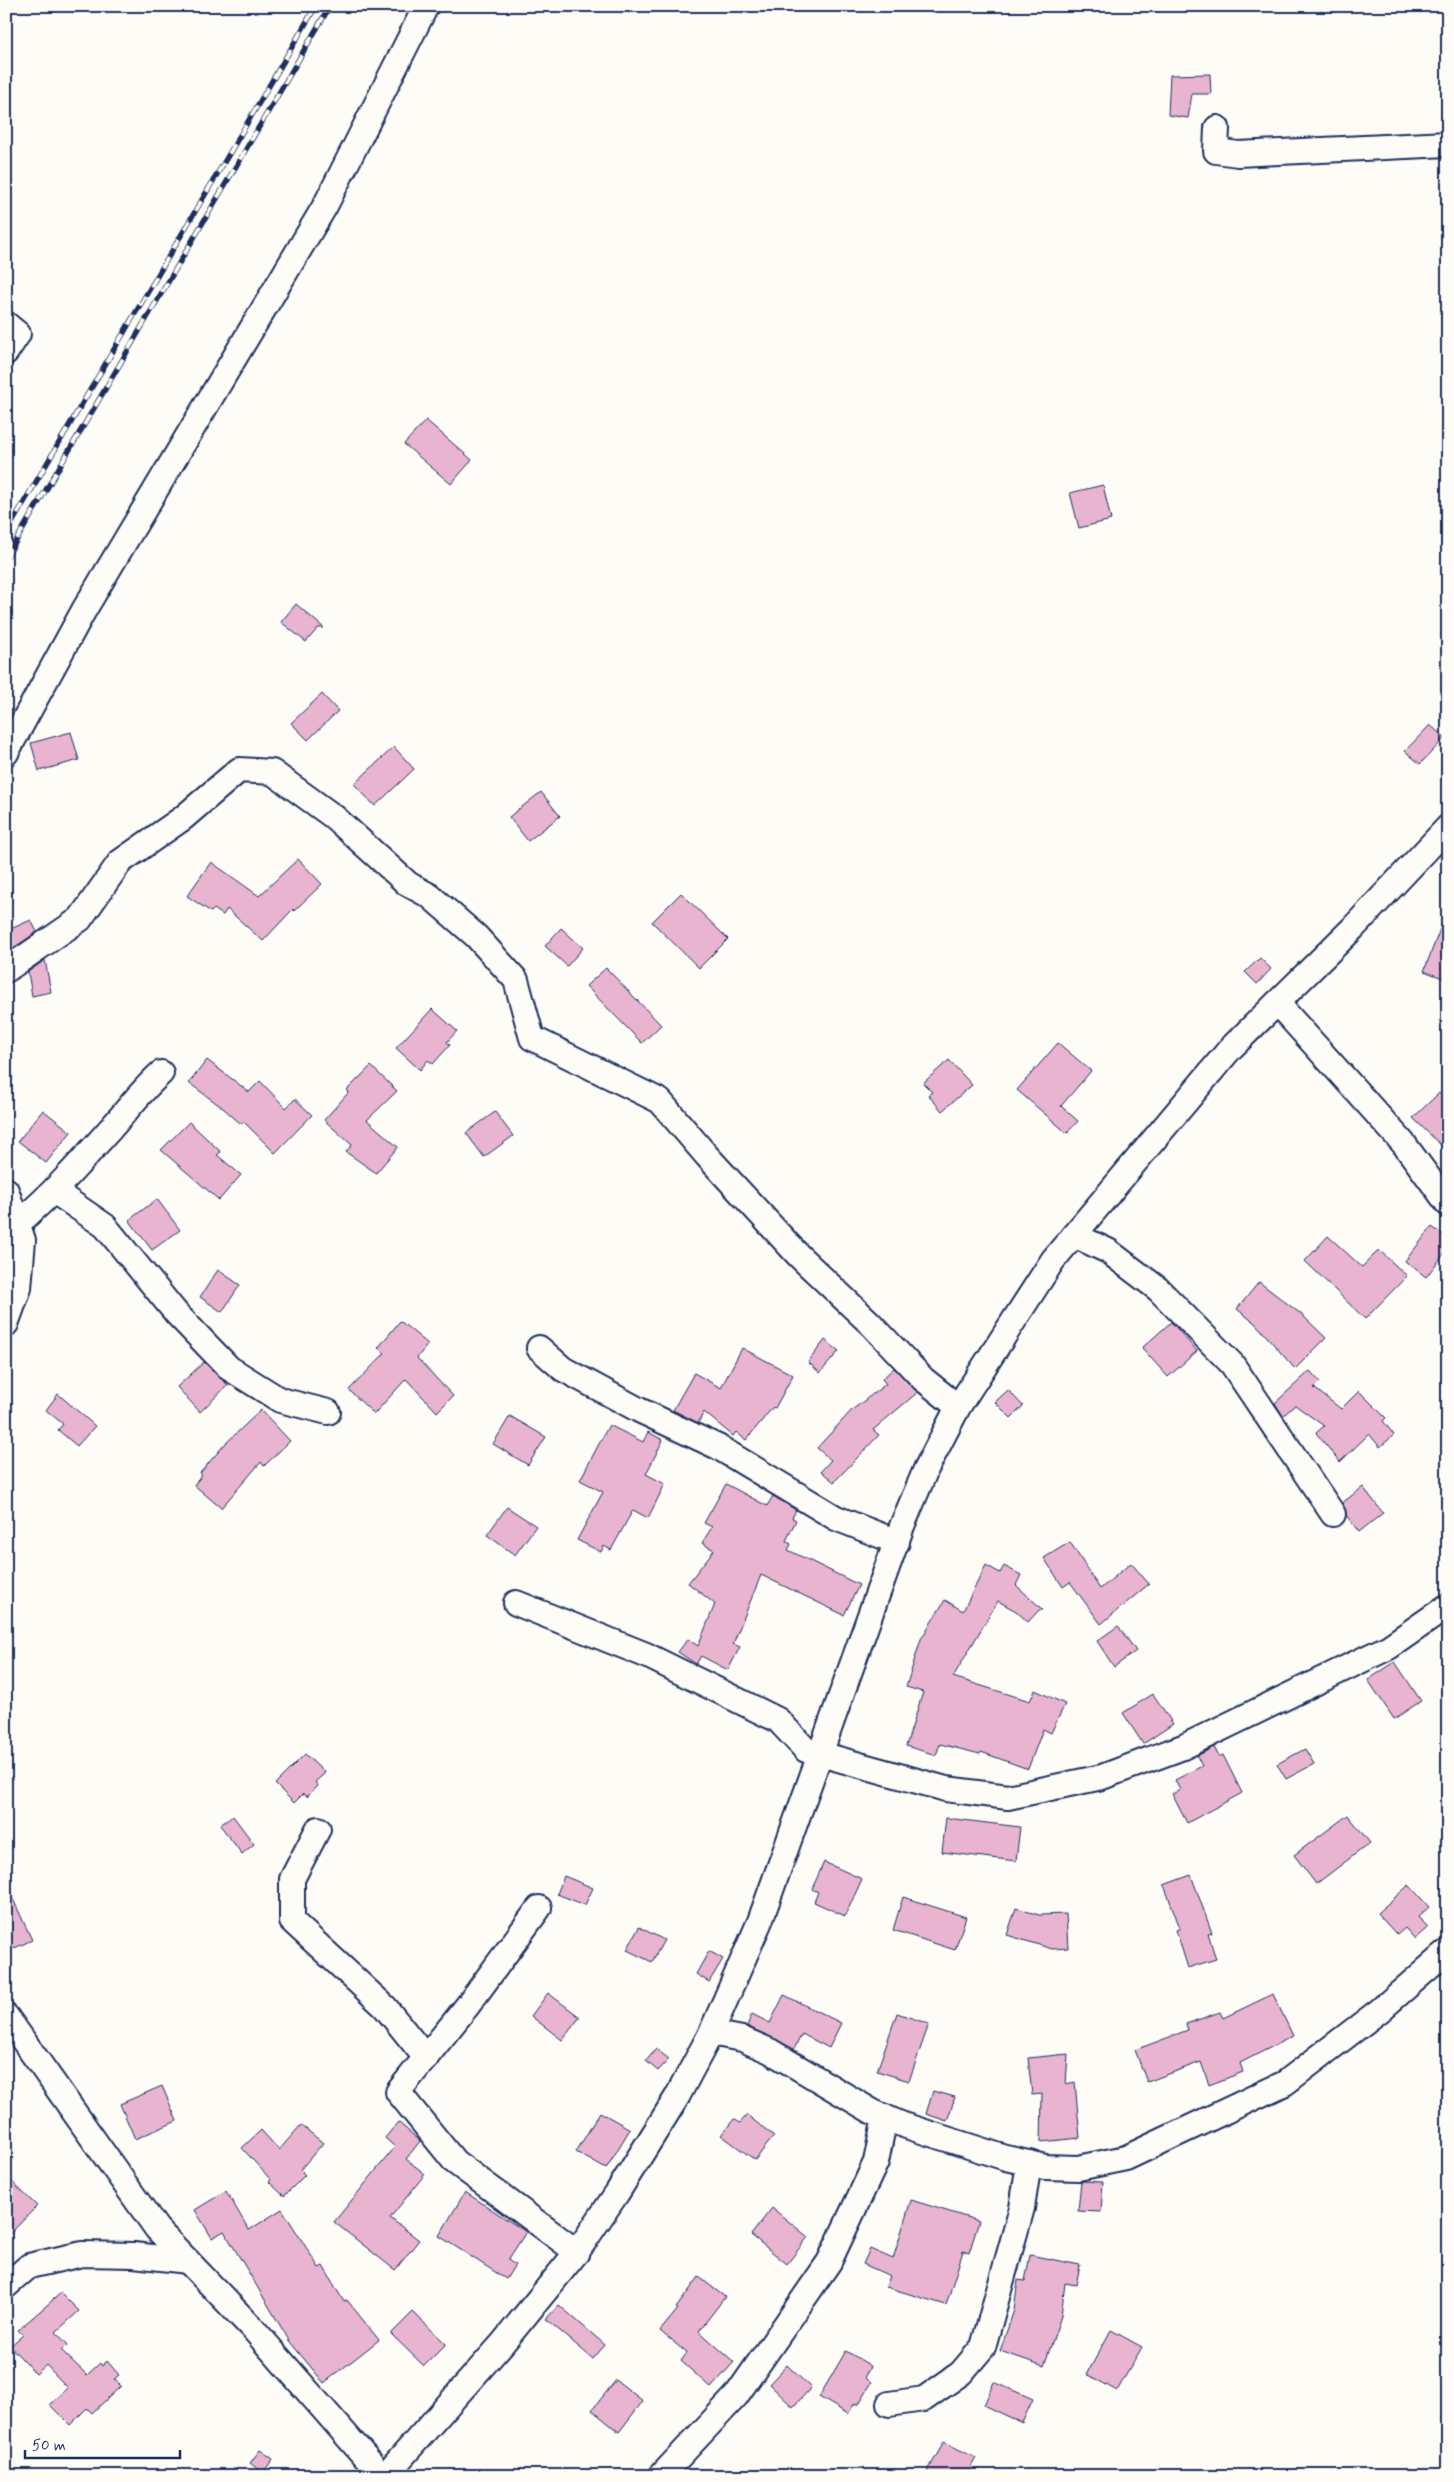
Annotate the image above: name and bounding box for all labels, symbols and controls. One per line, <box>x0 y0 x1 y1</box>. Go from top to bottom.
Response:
scale bar <box>25 2427 180 2459</box>
text: 50 m <box>32 2436 66 2456</box>

